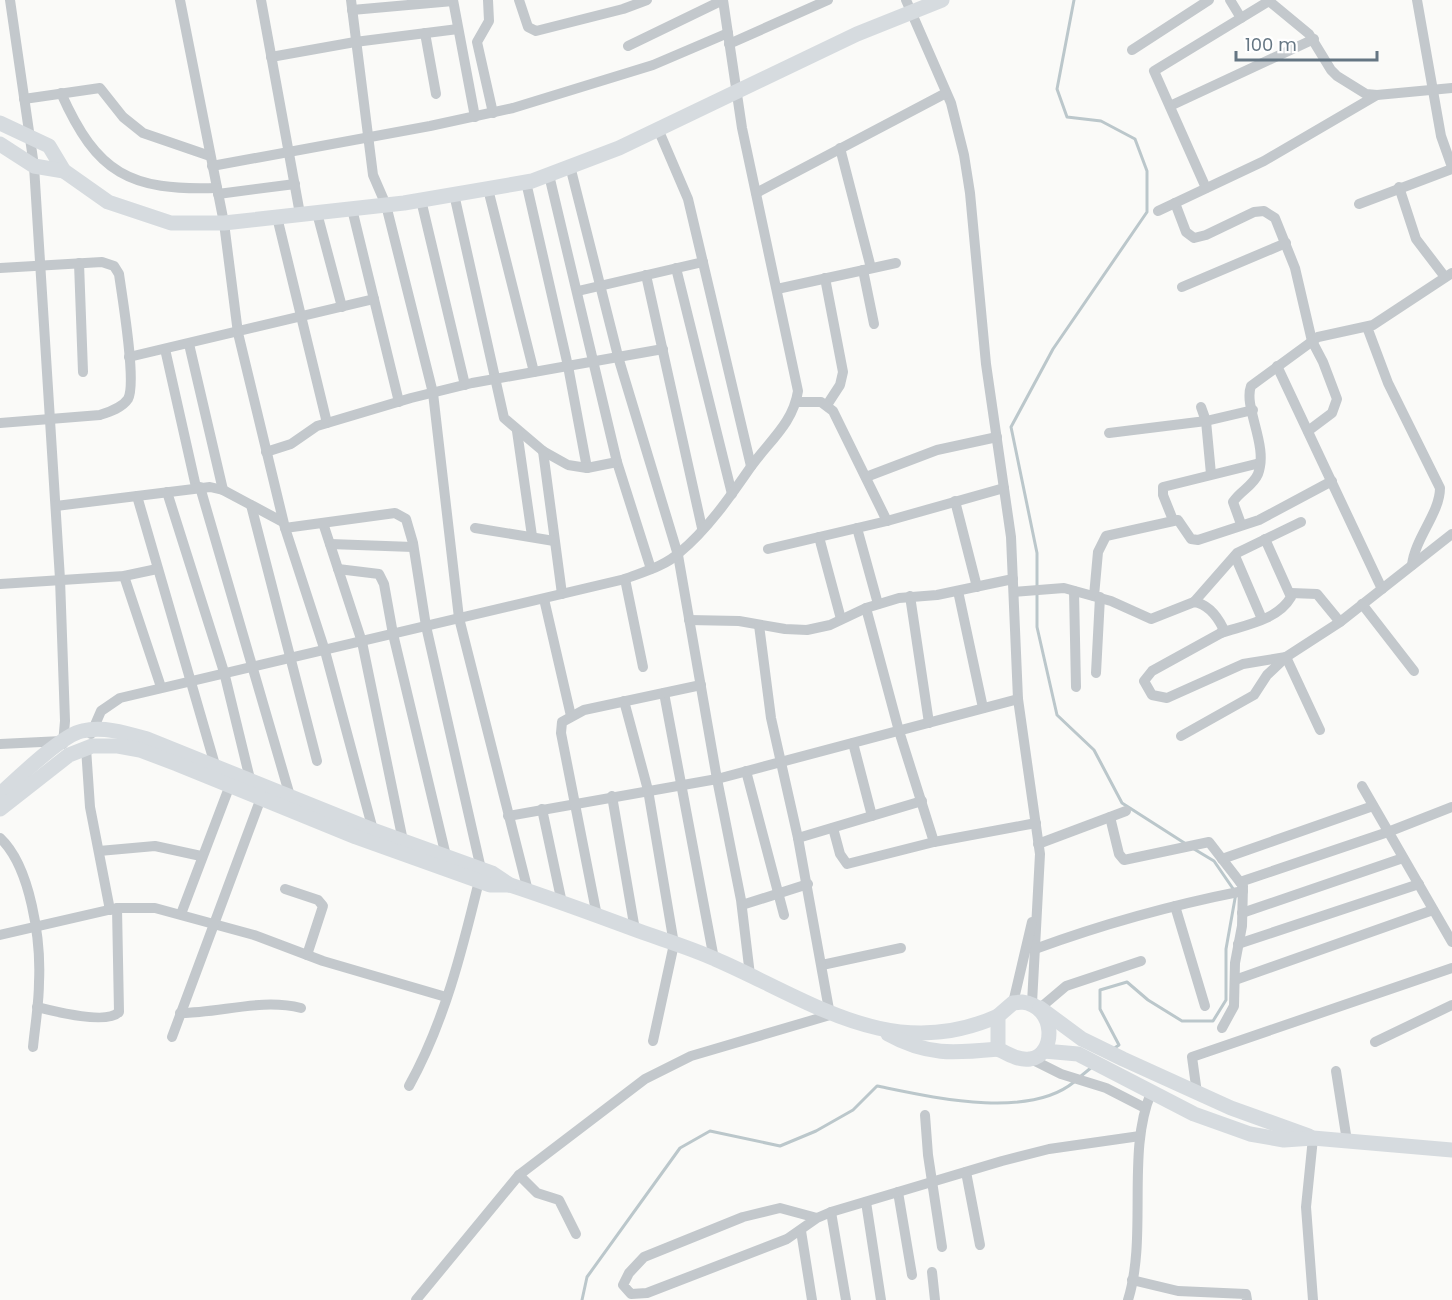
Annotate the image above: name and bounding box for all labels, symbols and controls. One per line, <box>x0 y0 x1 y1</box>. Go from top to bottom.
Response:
scale bar <box>1236 24 1377 62</box>
text: 100 m <box>1245 32 1297 57</box>

